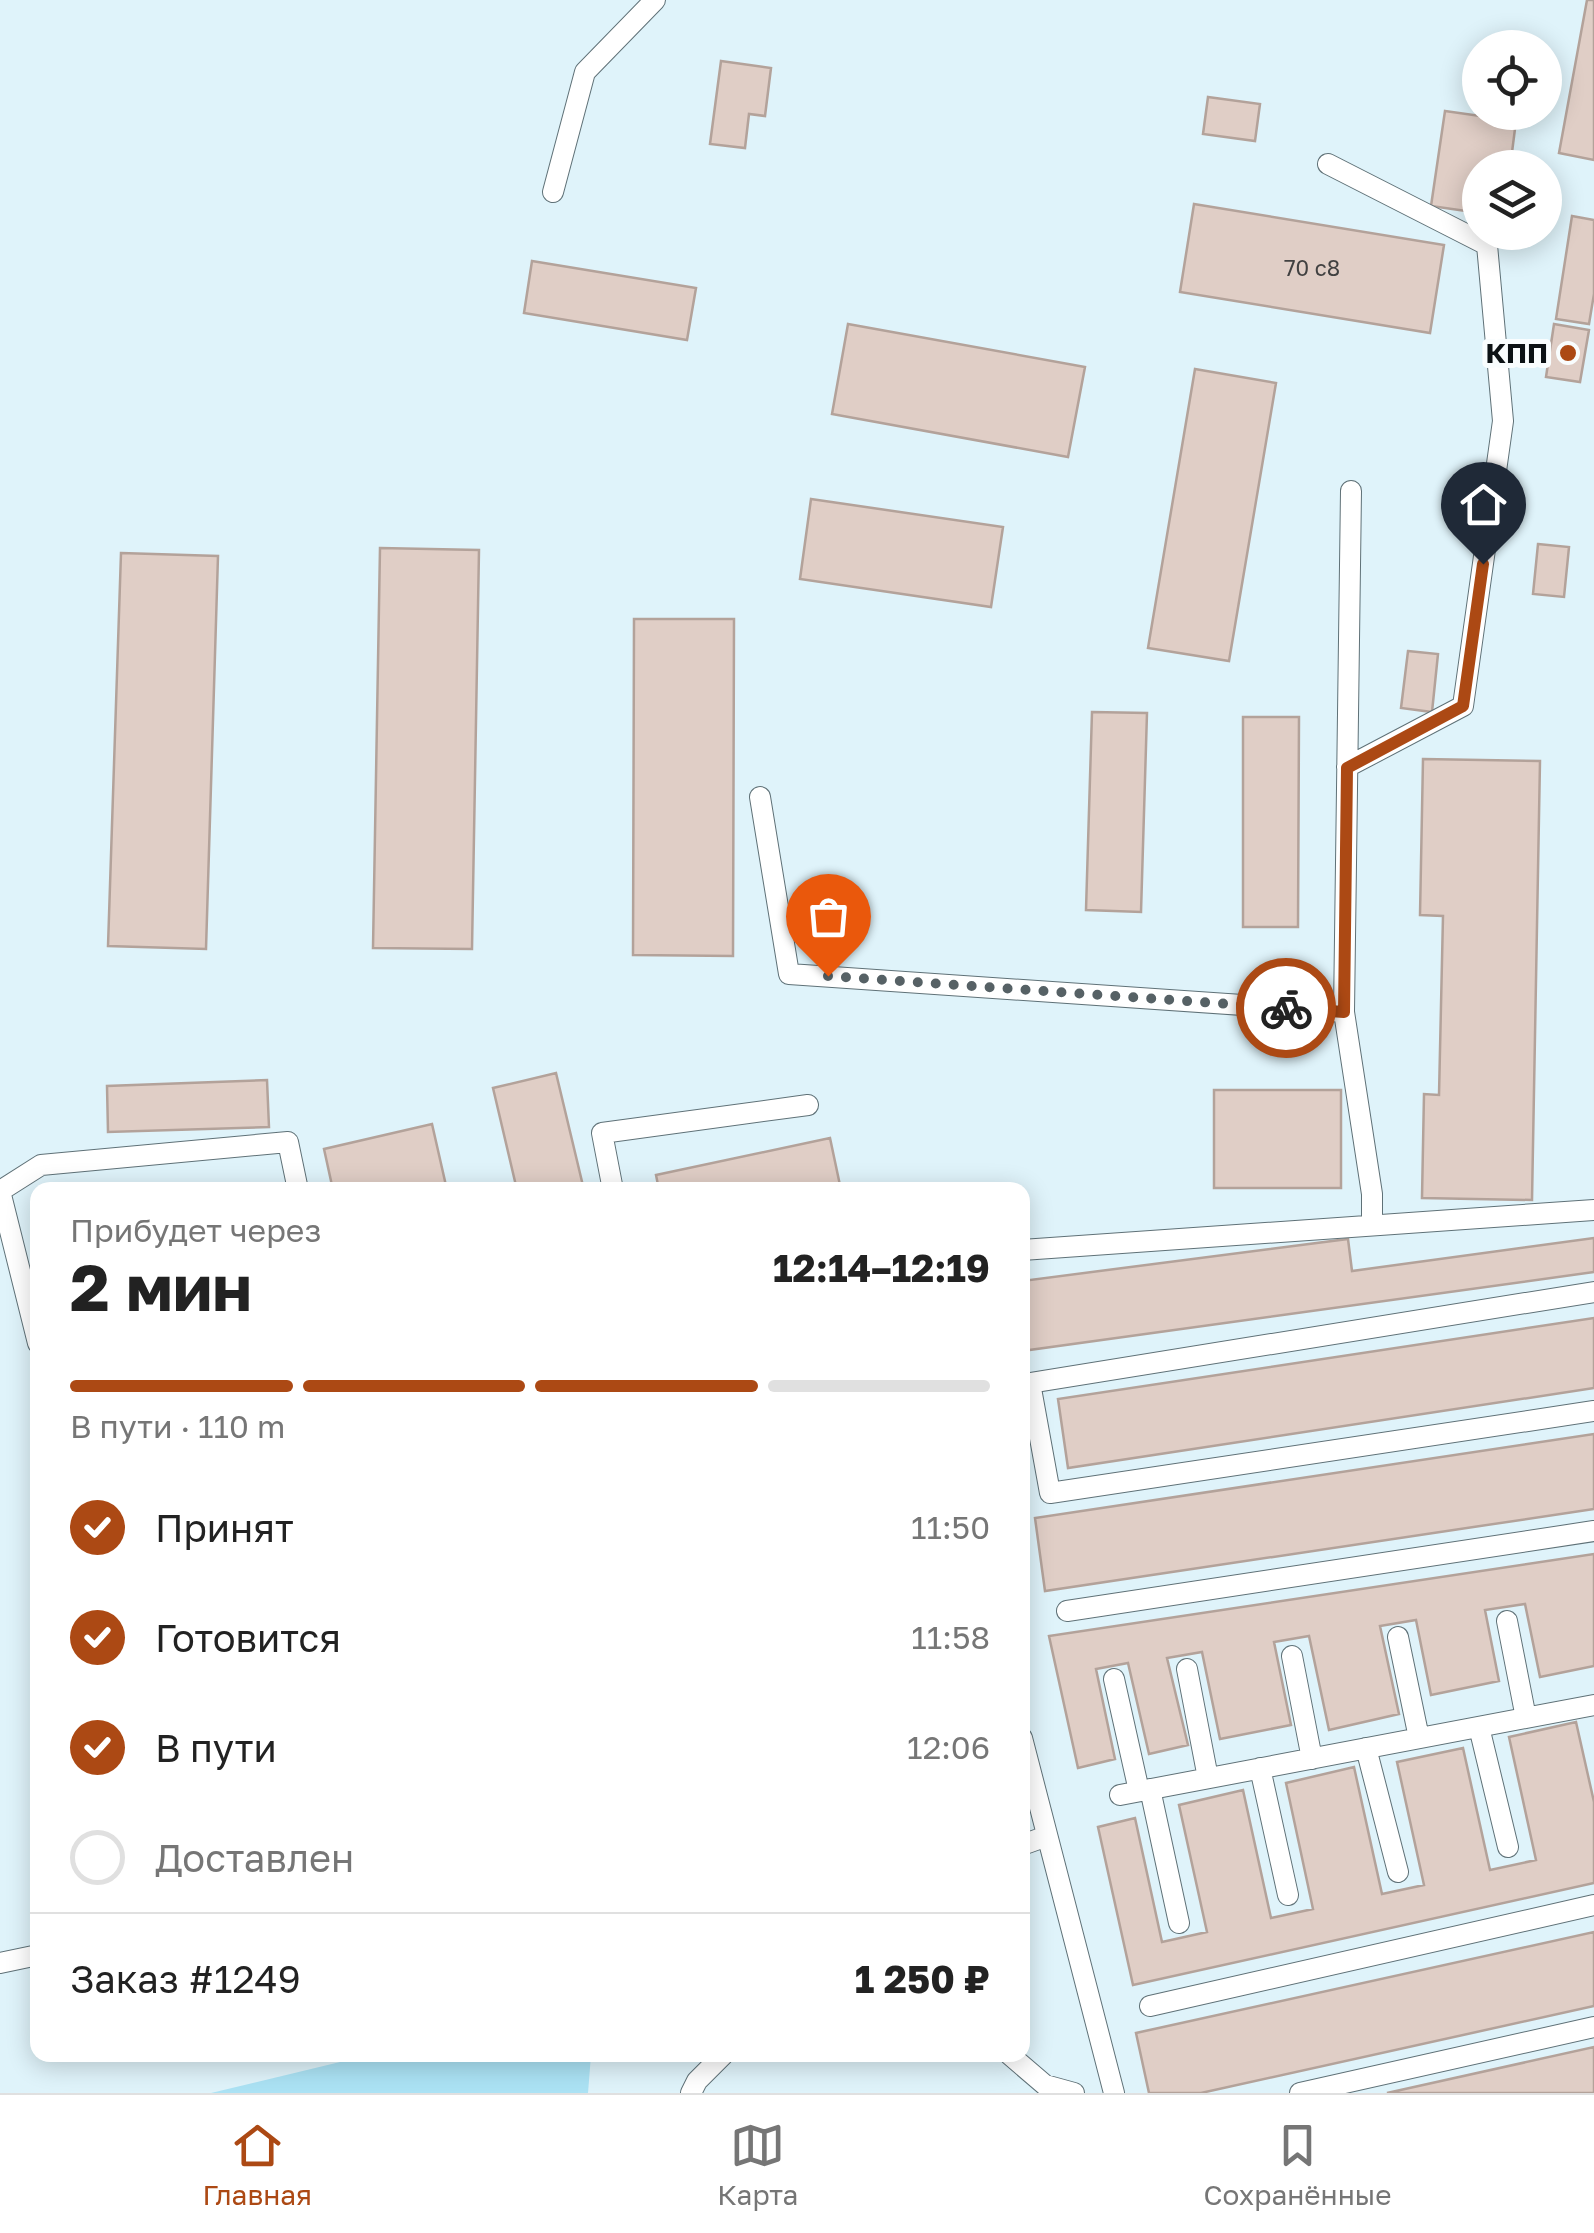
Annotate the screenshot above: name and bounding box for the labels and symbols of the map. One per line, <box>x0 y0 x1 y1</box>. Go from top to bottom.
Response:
house number: 70 с8 <box>1284 254 1340 281</box>
place label: КПП <box>1485 336 1548 369</box>
marker: КПП <box>1557 342 1579 364</box>
pin <box>1441 462 1526 565</box>
pin <box>786 874 871 977</box>
courier <box>1236 958 1336 1058</box>

